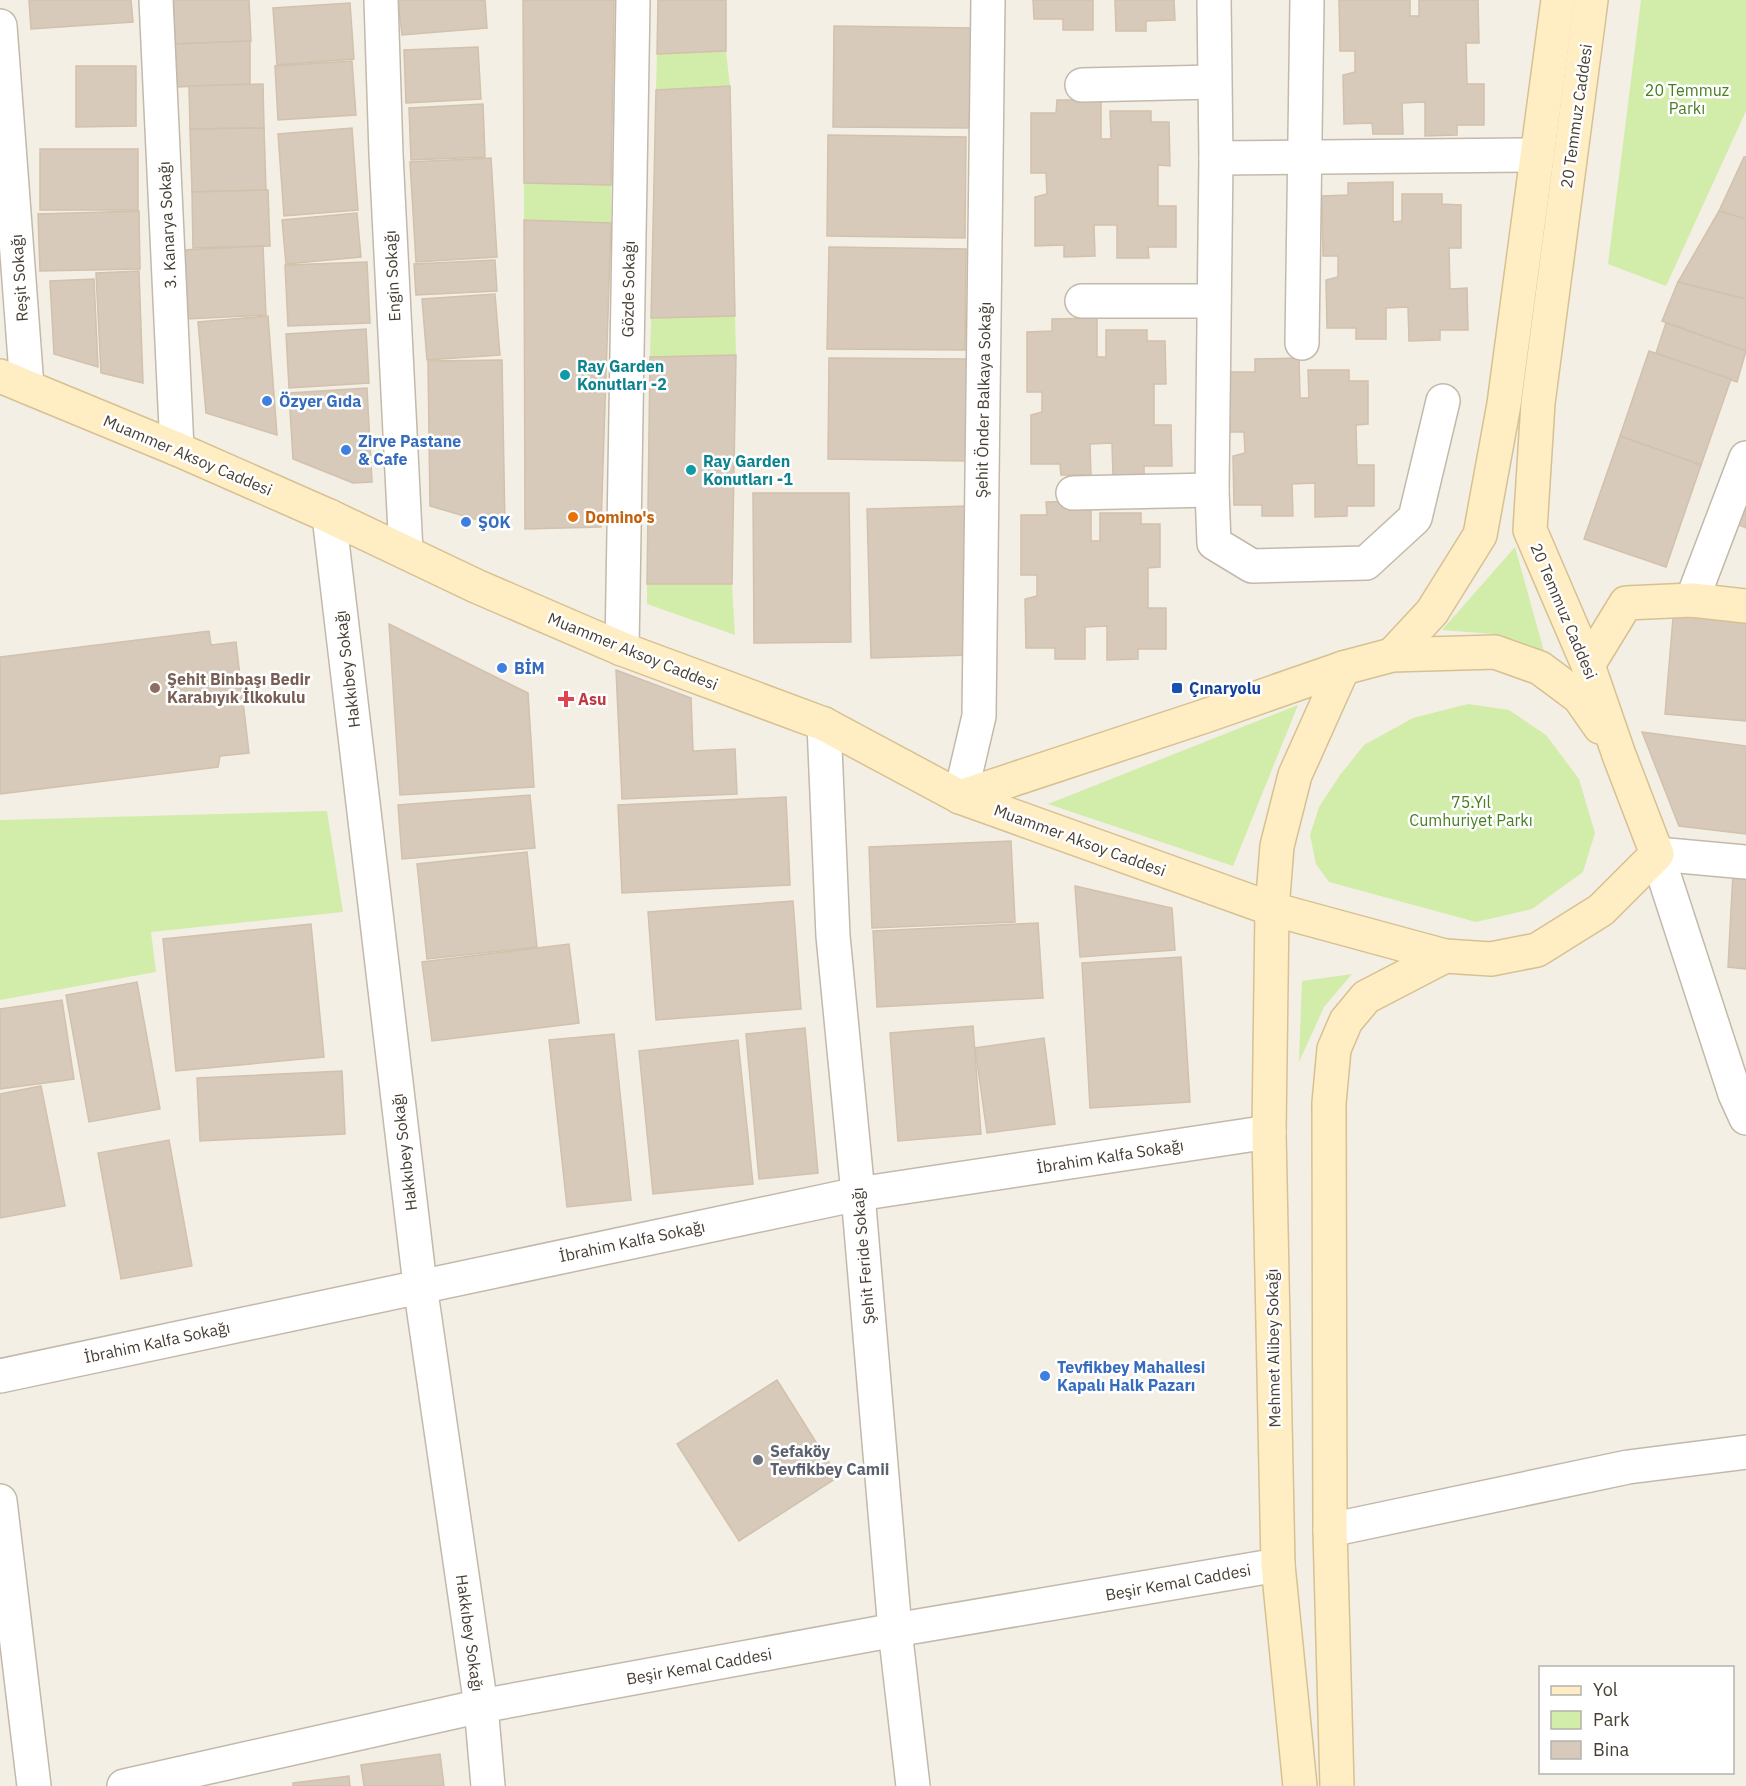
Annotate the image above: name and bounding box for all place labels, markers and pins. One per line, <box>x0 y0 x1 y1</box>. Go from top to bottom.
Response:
place label: Ray Garden Konutları -2 <box>577 356 667 394</box>
marker: Ray Garden Konutları -2 <box>558 368 572 382</box>
place label: Özyer Gıda <box>279 391 361 411</box>
marker: Özyer Gıda <box>260 394 274 408</box>
place label: Zirve Pastane & Cafe <box>358 431 461 469</box>
marker: Zirve Pastane & Cafe <box>339 443 353 457</box>
place label: Ray Garden Konutları -1 <box>703 451 793 489</box>
marker: Ray Garden Konutları -1 <box>684 463 698 477</box>
place label: Domino's <box>585 507 655 527</box>
marker: Domino's <box>566 510 580 524</box>
place label: ŞOK <box>478 512 511 532</box>
marker: ŞOK <box>459 515 473 529</box>
place label: BİM <box>514 658 545 678</box>
marker: BİM <box>495 661 509 675</box>
place label: Şehit Binbaşı Bedir Karabıyık İlkokulu <box>167 669 311 707</box>
place label: Çınaryolu <box>1189 678 1261 698</box>
marker: Şehit Binbaşı Bedir Karabıyık İlkokulu <box>148 681 162 695</box>
marker: Çınaryolu <box>1170 681 1184 695</box>
place label: Asu <box>578 689 607 709</box>
marker: Asu <box>559 692 573 706</box>
place label: Tevfikbey Mahallesi Kapalı Halk Pazarı <box>1057 1357 1205 1395</box>
marker: Tevfikbey Mahallesi Kapalı Halk Pazarı <box>1038 1369 1052 1383</box>
place label: Sefaköy Tevfikbey Camii <box>770 1441 889 1479</box>
marker: Sefaköy Tevfikbey Camii <box>751 1453 765 1467</box>

